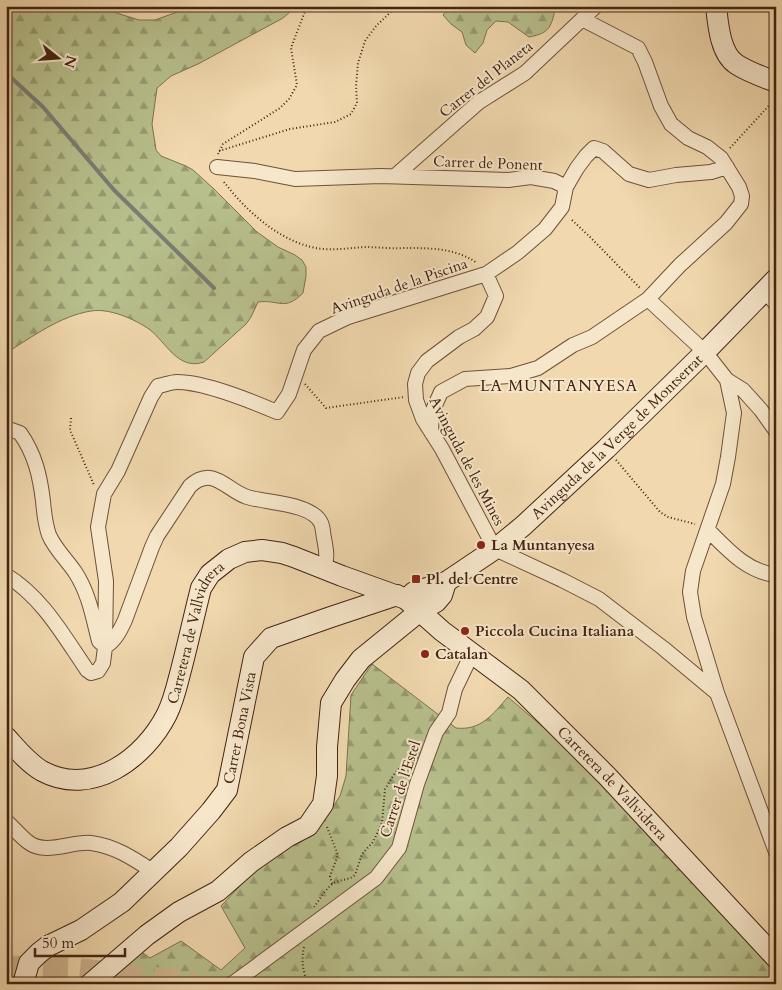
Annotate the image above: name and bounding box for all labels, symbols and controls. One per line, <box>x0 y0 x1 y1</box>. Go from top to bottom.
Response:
north arrow <box>32 32 82 82</box>
street label: Carrer del Planeta <box>435 36 537 122</box>
text: N <box>59 53 81 70</box>
street label: Carrer de Ponent <box>433 151 543 175</box>
street label: Avinguda de la Piscina <box>328 253 471 319</box>
street label: Avinguda de la Verge de Montserrat <box>527 350 707 524</box>
district label: LA MUNTANYESA <box>480 375 638 397</box>
street label: Avinguda de les Mines <box>425 393 509 529</box>
place label: La Muntanyesa <box>491 535 596 555</box>
marker: La Muntanyesa <box>475 539 487 551</box>
street label: Carretera de Vallvidrera <box>162 556 229 707</box>
place label: Pl. del Centre <box>426 569 518 589</box>
marker: Pl. del Centre <box>410 573 422 585</box>
place label: Piccola Cucina Italiana <box>475 621 635 641</box>
marker: Piccola Cucina Italiana <box>459 625 471 637</box>
place label: Catalan <box>435 644 489 664</box>
marker: Catalan <box>419 648 431 660</box>
street label: Carrer Bona Vista <box>218 669 261 786</box>
street label: Carretera de Vallvidrera <box>553 722 672 845</box>
street label: Carrer de l'Estel <box>375 738 425 840</box>
scale bar <box>35 925 125 957</box>
text: 50 m <box>42 933 74 953</box>

